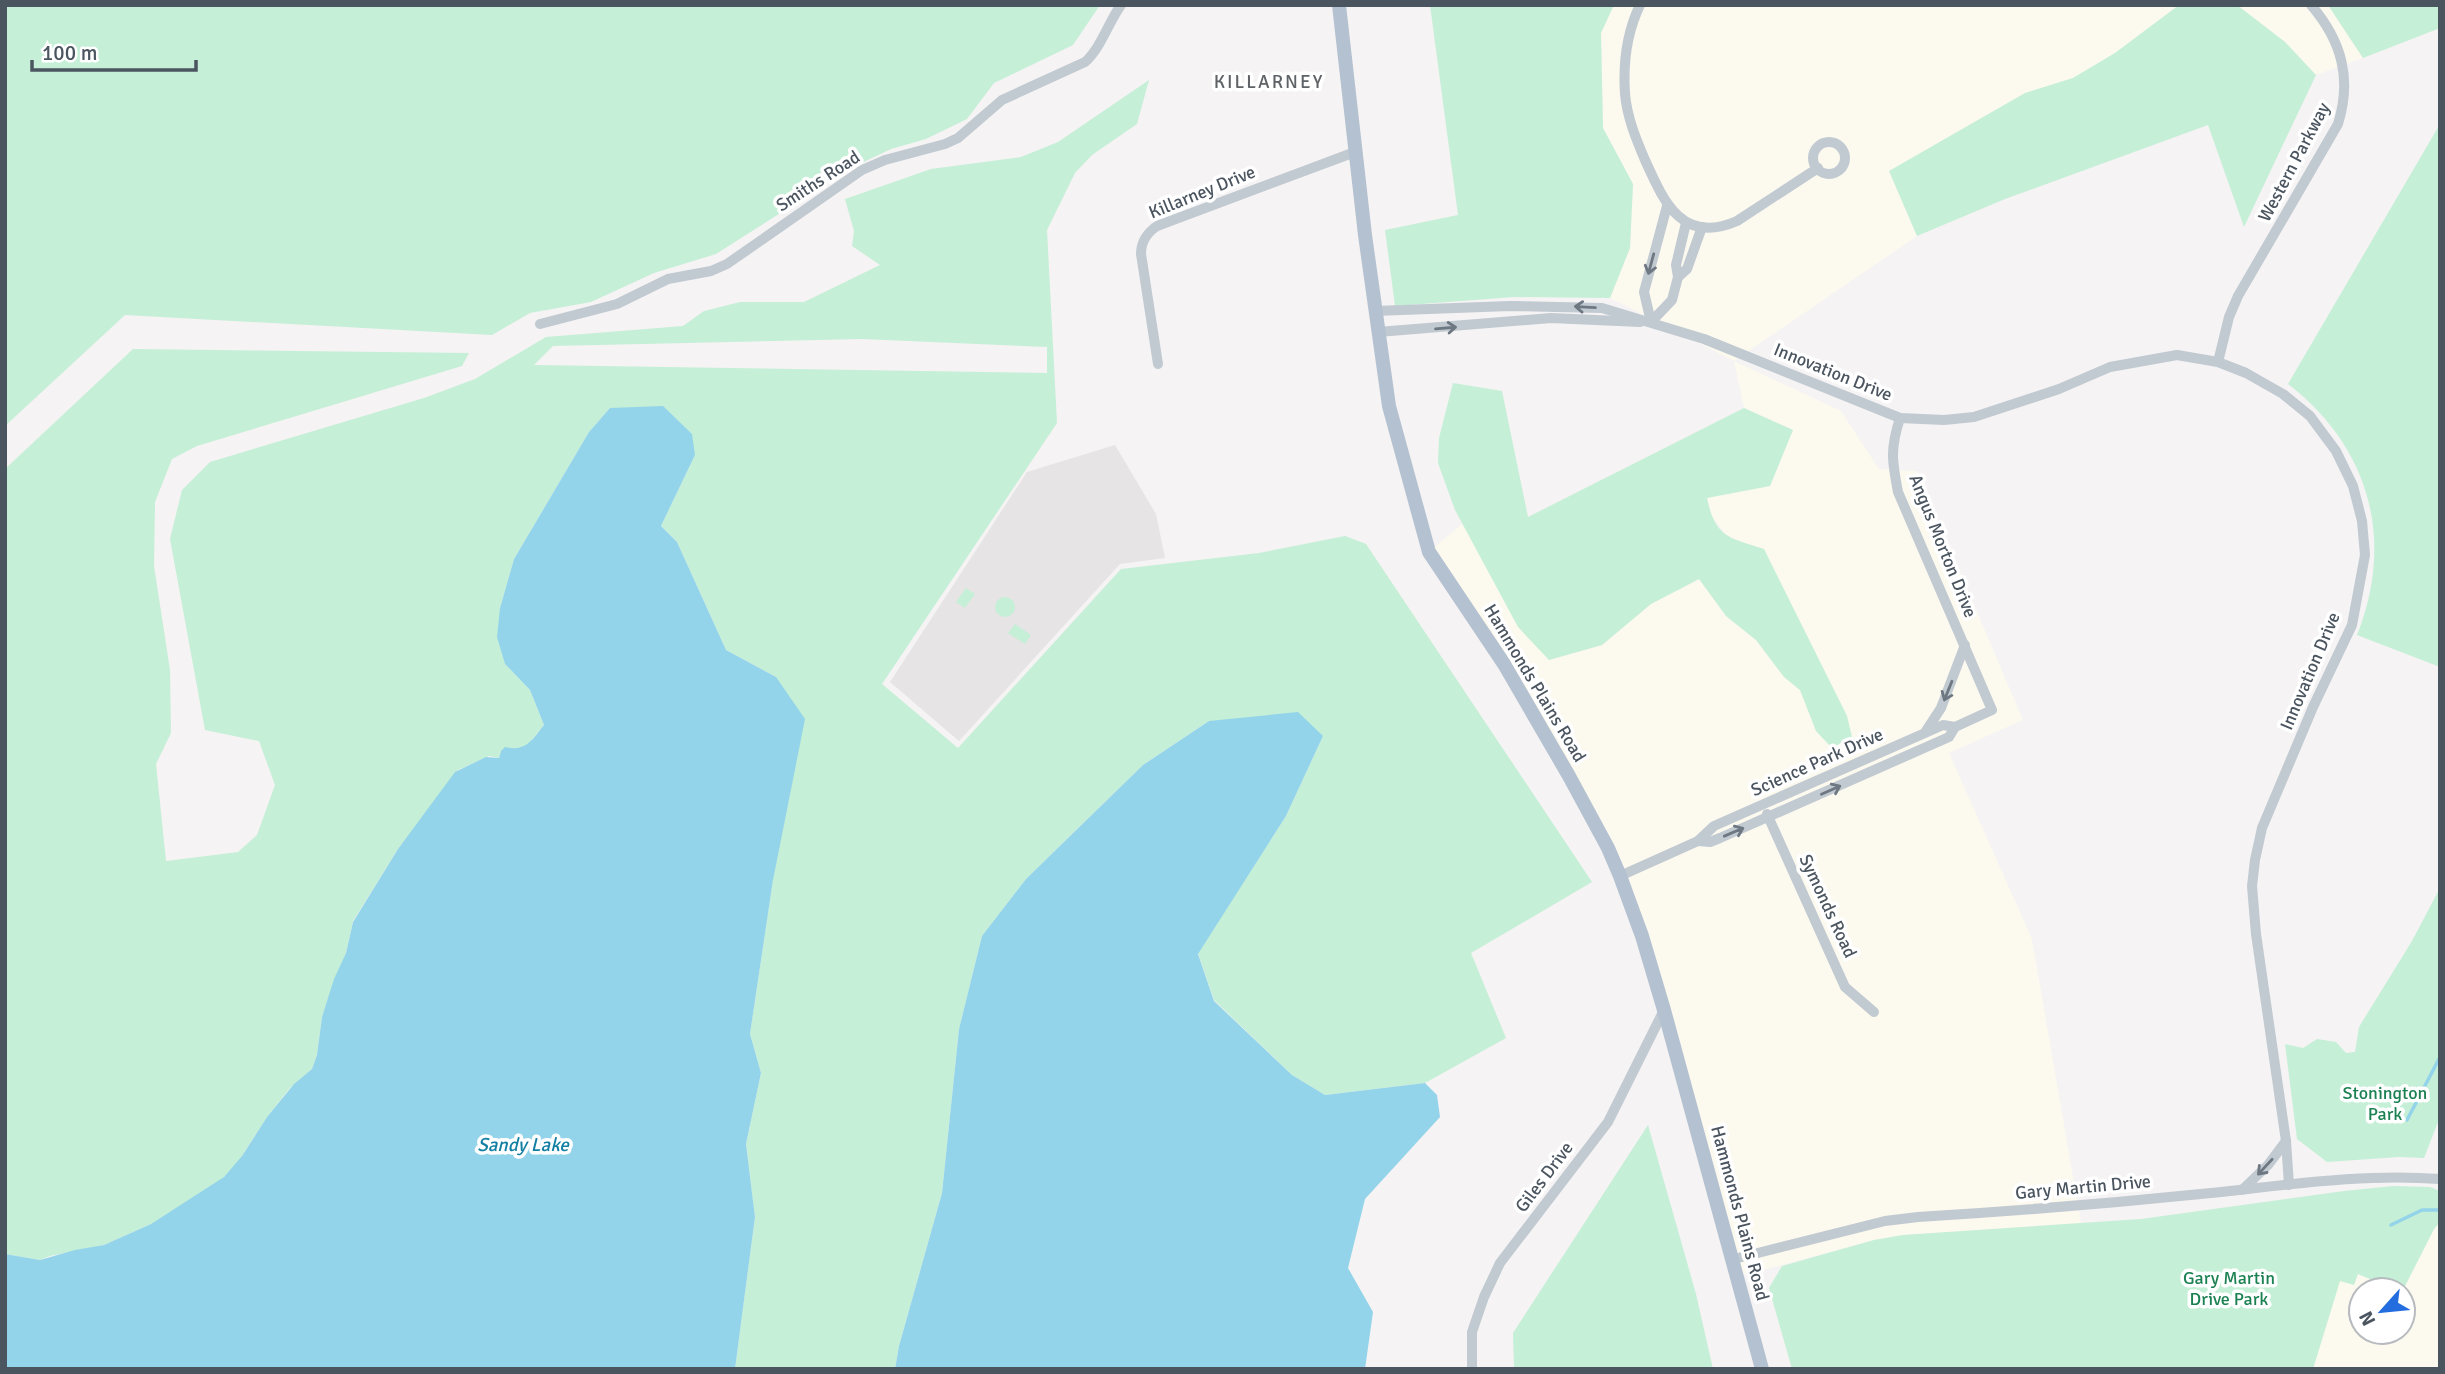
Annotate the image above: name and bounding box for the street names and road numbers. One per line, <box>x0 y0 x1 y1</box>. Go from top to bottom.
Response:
street label: Western Parkway <box>2253 98 2335 225</box>
street label: Smiths Road <box>772 146 864 216</box>
street label: Killarney Drive <box>1145 161 1259 223</box>
street label: Innovation Drive <box>1771 338 1895 406</box>
street label: Angus Morton Drive <box>1904 471 1982 621</box>
street label: Hammonds Plains Road <box>1479 600 1591 766</box>
street label: Innovation Drive <box>2275 609 2345 733</box>
street label: Science Park Drive <box>1747 723 1887 801</box>
street label: Symonds Road <box>1794 851 1862 961</box>
street label: Hammonds Plains Road <box>1706 1123 1774 1303</box>
street label: Giles Drive <box>1510 1137 1578 1217</box>
street label: Gary Martin Drive <box>2014 1170 2152 1204</box>

